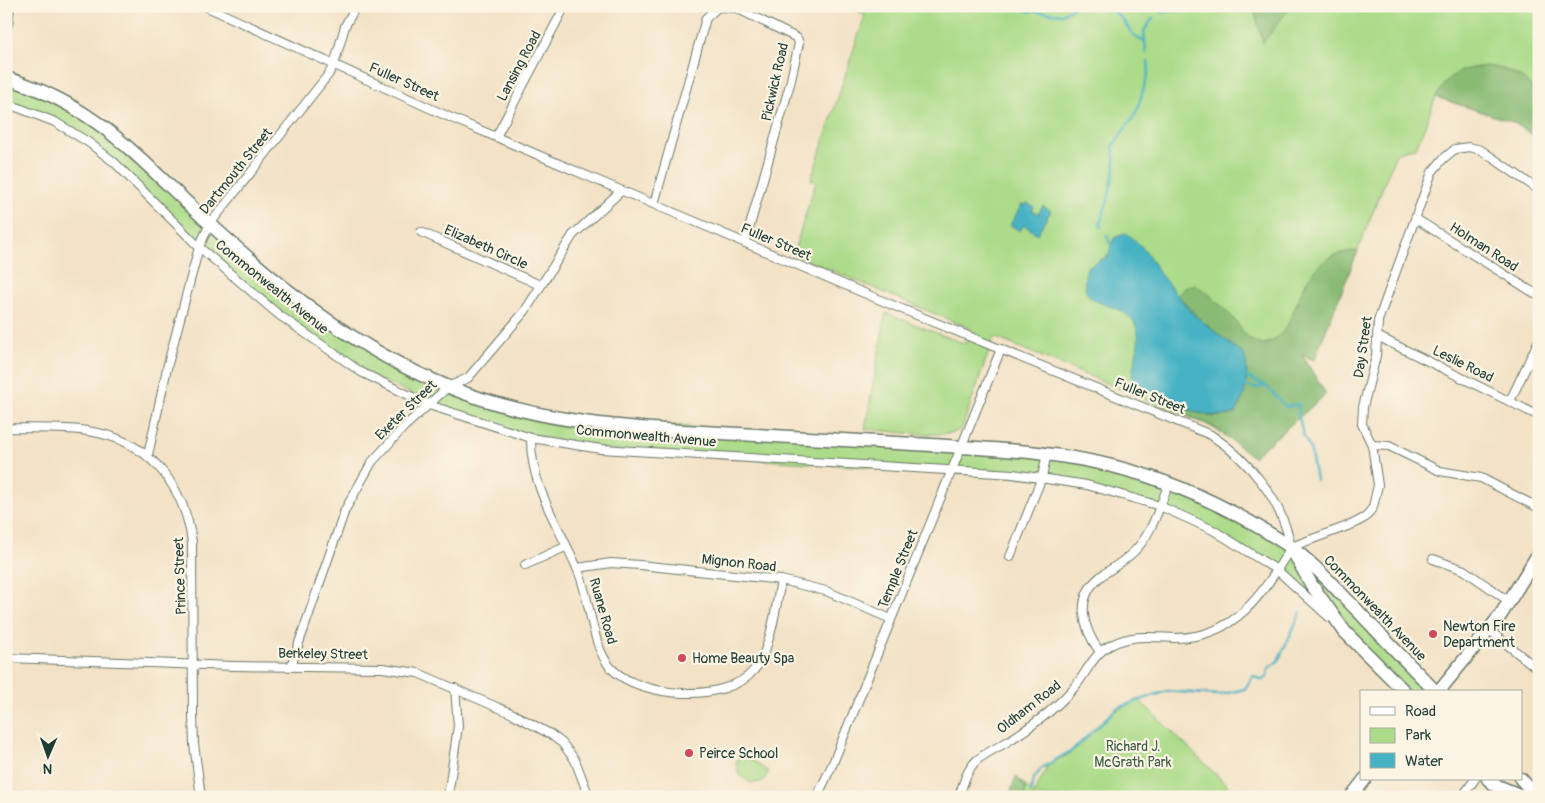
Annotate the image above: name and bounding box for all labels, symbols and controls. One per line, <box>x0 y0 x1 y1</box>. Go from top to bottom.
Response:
street label: Lansing Road <box>493 28 545 104</box>
street label: Pickwick Road <box>758 41 792 123</box>
street label: Fuller Street <box>366 59 442 105</box>
street label: Dartmouth Street <box>196 124 276 218</box>
street label: Holman Road <box>1447 219 1522 275</box>
street label: Fuller Street <box>738 220 814 265</box>
street label: Elizabeth Circle <box>442 221 530 273</box>
street label: Commonwealth Avenue <box>212 236 332 338</box>
street label: Day Street <box>1350 315 1376 379</box>
street label: Leslie Road <box>1430 342 1496 386</box>
street label: Fuller Street <box>1112 374 1188 418</box>
street label: Exeter Street <box>372 376 441 444</box>
street label: Commonwealth Avenue <box>575 421 717 451</box>
street label: Temple Street <box>874 527 922 611</box>
street label: Prince Street <box>170 537 190 615</box>
street label: Mignon Road <box>701 551 777 575</box>
street label: Commonwealth Avenue <box>1320 552 1430 664</box>
street label: Ruane Road <box>585 576 621 646</box>
place label: Newton Fire Department <box>1443 618 1515 651</box>
marker: Newton Fire Department <box>1427 628 1439 640</box>
street label: Berkeley Street <box>278 645 368 663</box>
place label: Home Beauty Spa <box>692 650 794 667</box>
marker: Home Beauty Spa <box>676 652 688 664</box>
street label: Oldham Road <box>994 677 1065 737</box>
legend <box>1360 690 1522 780</box>
text: Road <box>1405 702 1436 721</box>
text: Park <box>1405 726 1432 745</box>
north arrow <box>22 730 72 780</box>
park label: Richard J. McGrath Park <box>1094 738 1172 771</box>
place label: Peirce School <box>699 745 778 762</box>
marker: Peirce School <box>683 747 695 759</box>
text: Water <box>1405 752 1444 771</box>
text: N <box>43 760 53 777</box>

